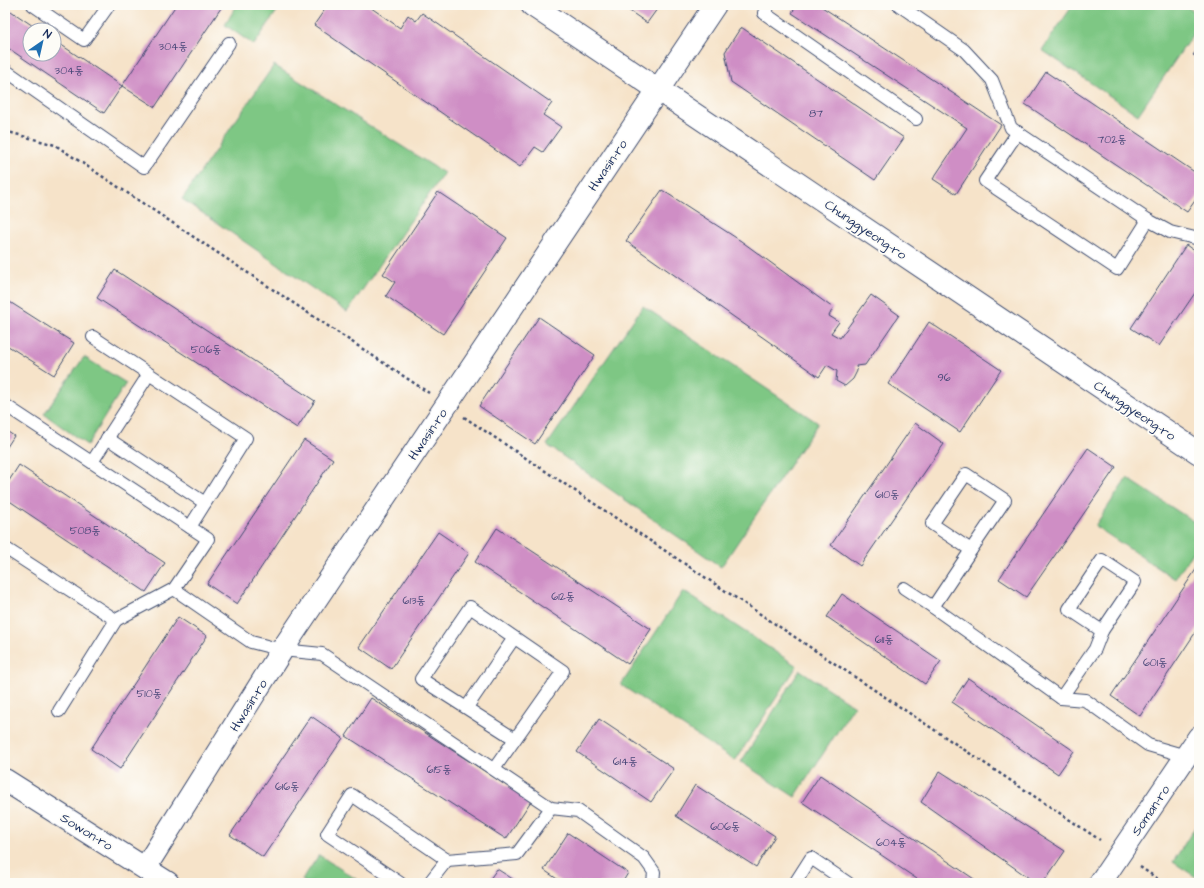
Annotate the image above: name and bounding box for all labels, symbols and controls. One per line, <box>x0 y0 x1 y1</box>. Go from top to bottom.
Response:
north arrow <box>22 22 62 62</box>
text: N <box>40 26 54 42</box>
house number: 304동 <box>159 39 188 54</box>
house number: 304동 <box>55 63 84 78</box>
house number: 87 <box>809 106 823 121</box>
house number: 702동 <box>1098 132 1127 147</box>
street label: Hwasin-ro <box>584 136 632 195</box>
street label: Chunggyeong-ro <box>820 196 911 265</box>
house number: 506동 <box>191 342 221 357</box>
house number: 96 <box>937 370 951 385</box>
street label: Chunggyeong-ro <box>1089 377 1180 446</box>
street label: Hwasin-ro <box>404 405 452 464</box>
house number: 610동 <box>875 487 899 502</box>
house number: 508동 <box>70 523 101 538</box>
house number: 612동 <box>551 589 575 604</box>
house number: 613동 <box>403 593 426 608</box>
house number: 611동 <box>875 632 893 647</box>
house number: 601동 <box>1143 655 1167 670</box>
street label: Hwasin-ro <box>226 675 272 735</box>
house number: 510동 <box>137 686 162 701</box>
house number: 614동 <box>613 754 637 769</box>
house number: 615동 <box>427 762 452 777</box>
house number: 616동 <box>275 779 299 794</box>
street label: Soman-ro <box>1127 781 1175 839</box>
street label: Sowon-ro <box>57 809 117 855</box>
house number: 606동 <box>710 819 740 834</box>
house number: 604동 <box>876 835 906 850</box>

